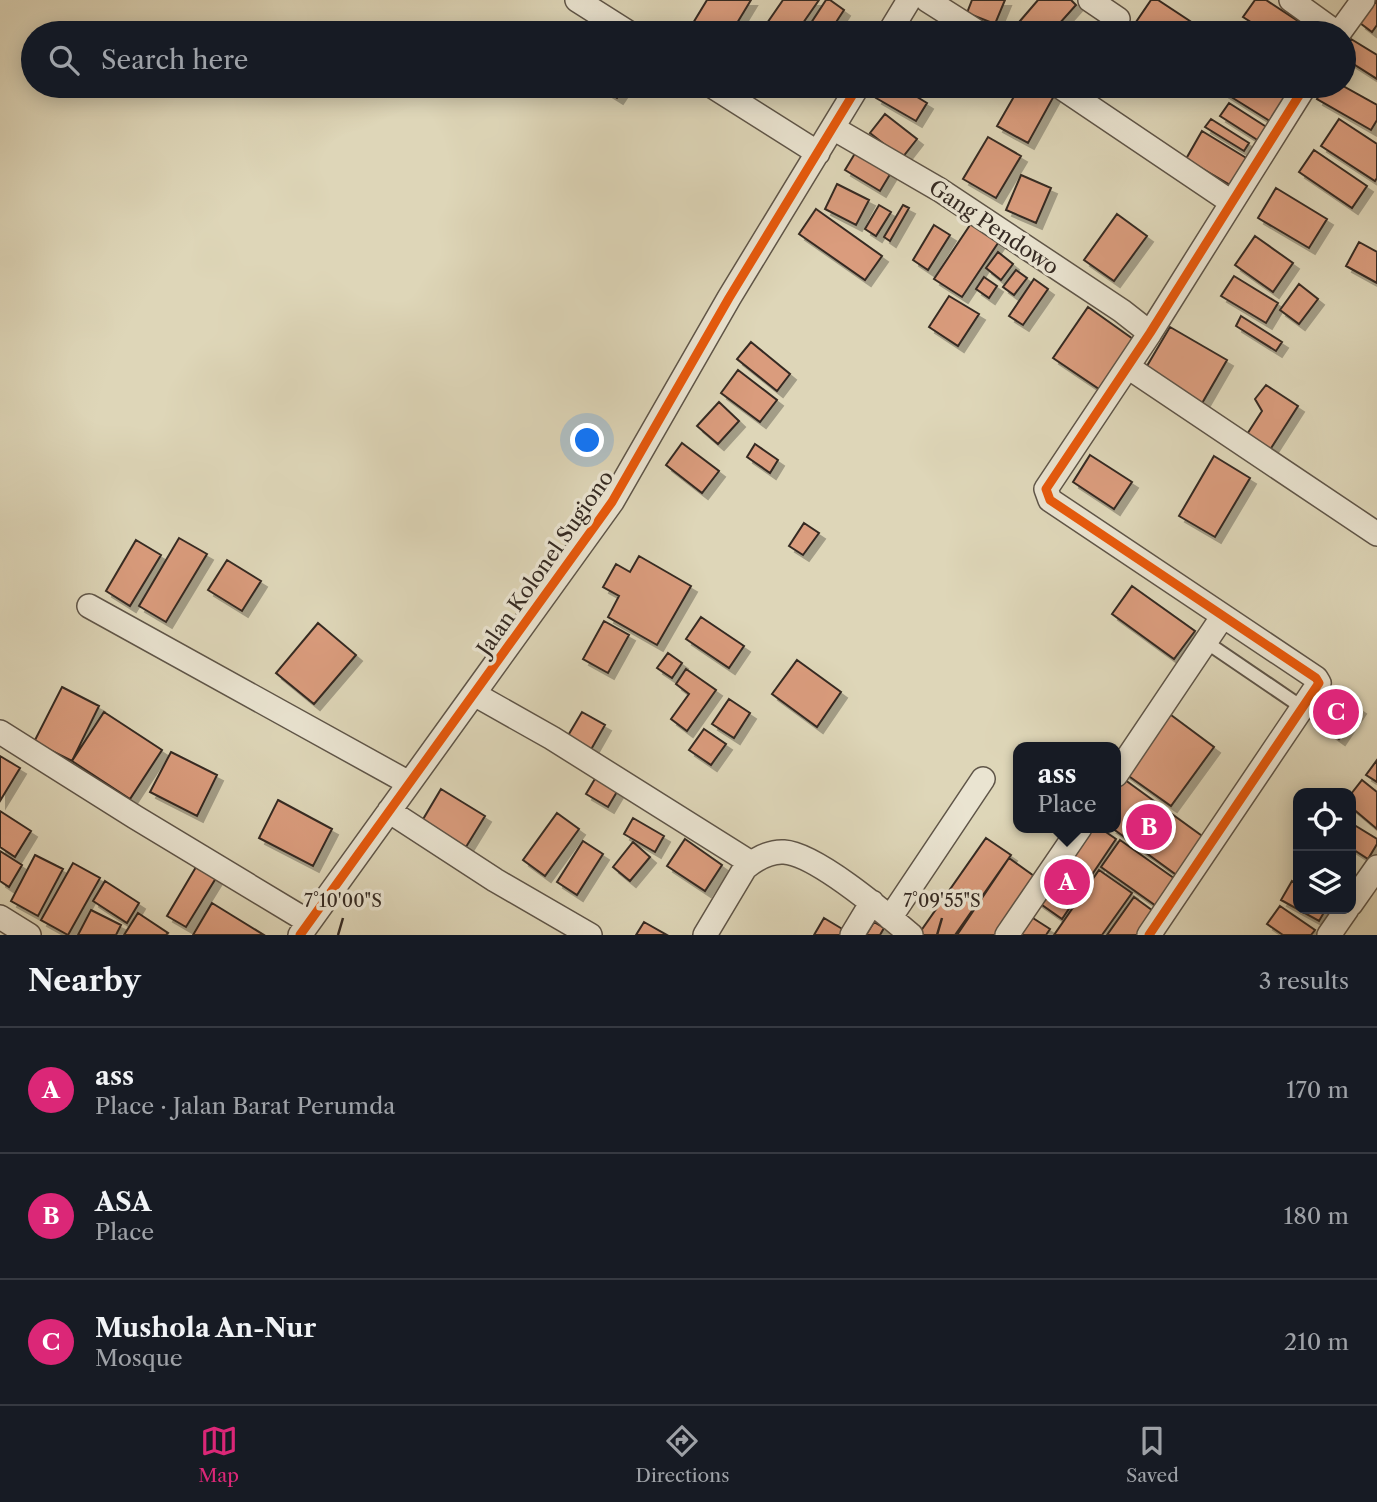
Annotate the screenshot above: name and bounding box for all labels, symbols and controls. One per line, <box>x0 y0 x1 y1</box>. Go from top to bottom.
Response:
search box <box>21 21 1356 98</box>
icon: search <box>45 41 83 79</box>
text: Search here <box>101 44 248 76</box>
street label: Gang Pendowo <box>924 174 1064 280</box>
your location <box>570 423 604 457</box>
street label: Jalan Kolonel Sugiono <box>470 466 618 663</box>
pin: C <box>1313 686 1359 738</box>
popup <box>1013 742 1121 833</box>
text: ass <box>1037 758 1077 790</box>
map controls <box>1293 788 1356 914</box>
button: locate <box>1293 788 1356 851</box>
text: Place <box>1037 790 1097 818</box>
pin: B <box>1126 801 1172 853</box>
button: layers <box>1293 851 1356 914</box>
pin: A <box>1044 856 1090 908</box>
text: 7°10'00"S <box>304 890 382 912</box>
text: 7°09'55"S <box>903 890 981 912</box>
text: Nearby <box>28 962 141 999</box>
text: 3 results <box>1259 967 1349 995</box>
text: ass <box>95 1060 134 1092</box>
text: A <box>42 1076 60 1104</box>
text: 170 m <box>1286 1076 1349 1104</box>
text: Place · Jalan Barat Perumda <box>95 1092 395 1120</box>
text: ASA <box>95 1186 151 1218</box>
text: B <box>42 1202 60 1230</box>
text: 180 m <box>1284 1202 1349 1230</box>
text: Place <box>95 1218 154 1246</box>
text: Mushola An-Nur <box>95 1312 316 1344</box>
text: C <box>42 1328 60 1356</box>
text: 210 m <box>1284 1328 1349 1356</box>
text: Mosque <box>95 1344 183 1372</box>
tab: Map <box>198 1422 239 1487</box>
tab: Directions <box>636 1422 729 1487</box>
tab: Saved <box>1126 1422 1179 1487</box>

